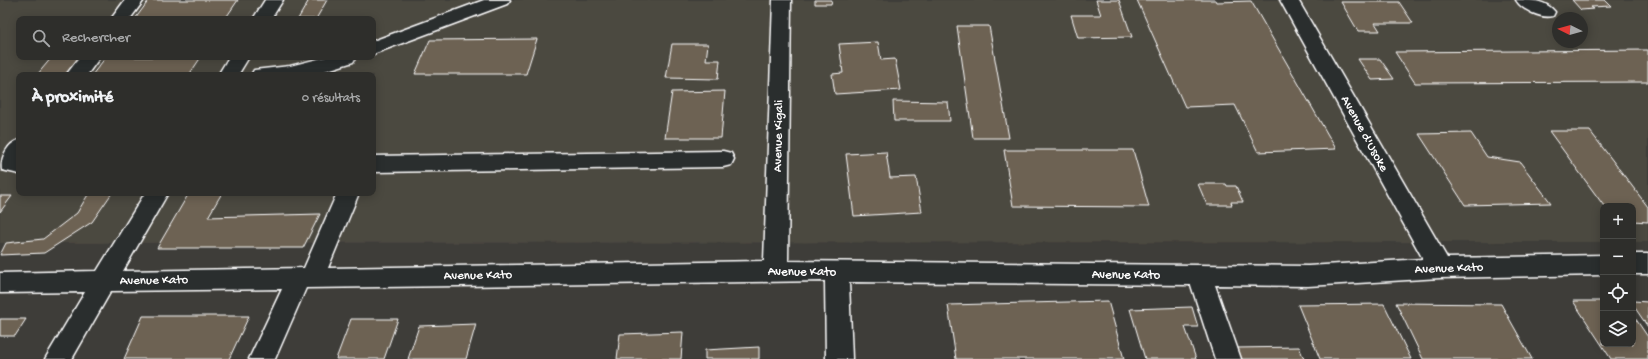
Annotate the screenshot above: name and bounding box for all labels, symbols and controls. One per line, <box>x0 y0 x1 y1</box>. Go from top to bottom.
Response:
north arrow <box>1552 12 1588 48</box>
search box <box>16 16 376 60</box>
icon: search <box>30 27 52 49</box>
text: Rechercher <box>62 29 130 47</box>
text: À proximité <box>32 88 113 108</box>
text: 0 résultats <box>302 91 360 106</box>
street label: Avenue d'Usoke <box>1337 93 1391 175</box>
street label: Avenue Kigali <box>771 99 787 172</box>
map controls <box>1600 203 1636 347</box>
button: + <box>1600 203 1636 239</box>
button: − <box>1600 239 1636 275</box>
street label: Avenue Kato <box>1414 260 1484 278</box>
street label: Avenue Kato <box>768 265 837 280</box>
street label: Avenue Kato <box>444 268 513 284</box>
street label: Avenue Kato <box>1092 268 1161 283</box>
street label: Avenue Kato <box>120 273 189 289</box>
button: locate <box>1600 275 1636 311</box>
button: layers <box>1600 311 1636 347</box>

